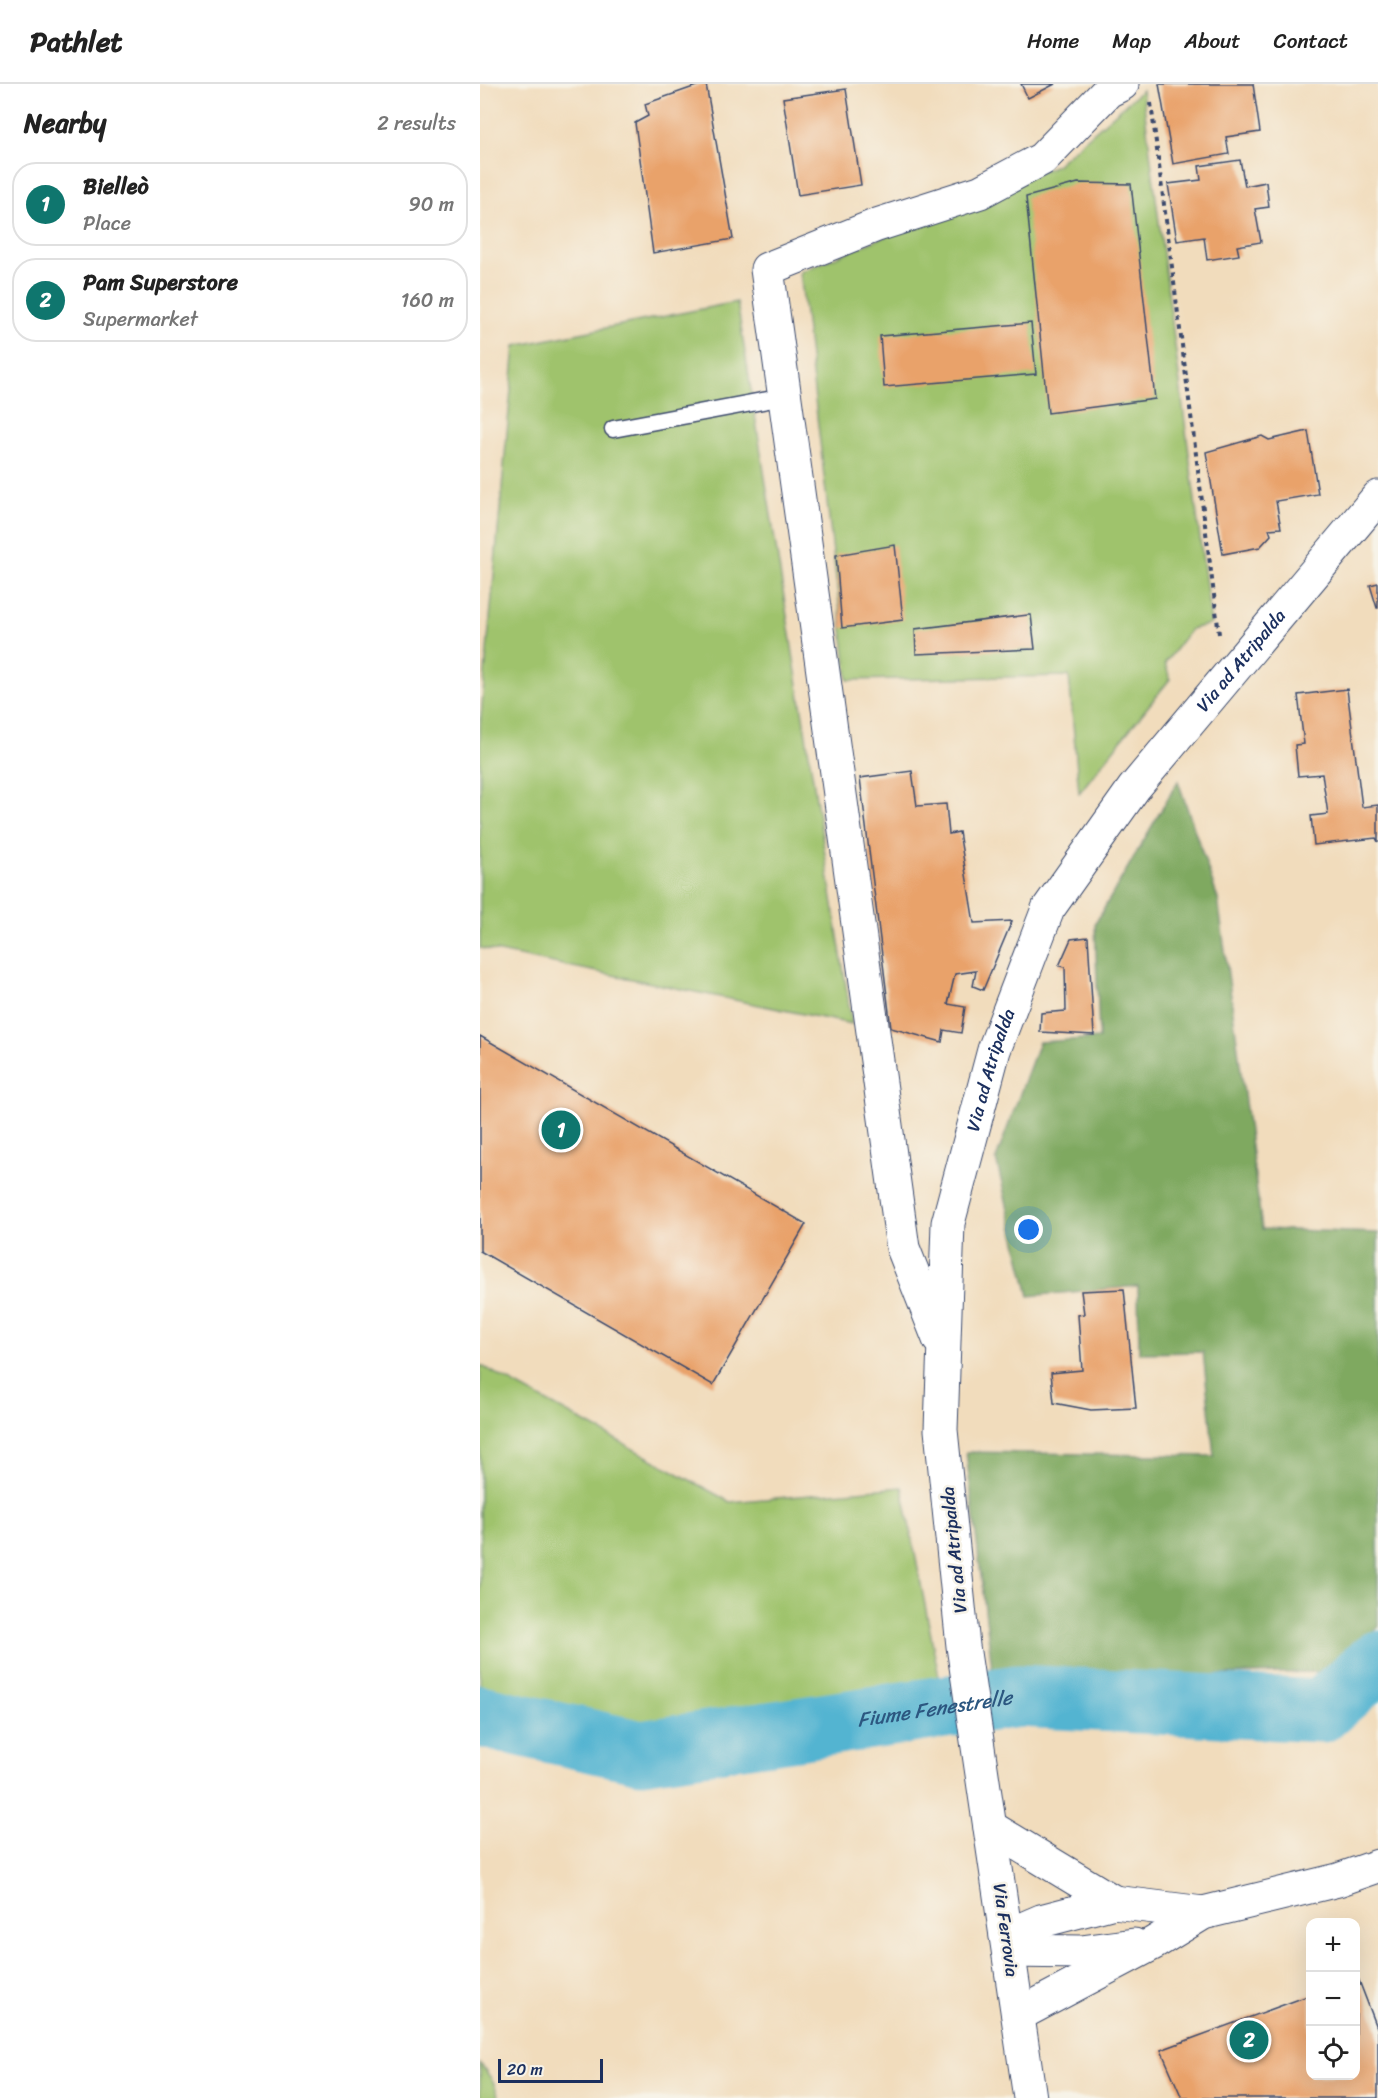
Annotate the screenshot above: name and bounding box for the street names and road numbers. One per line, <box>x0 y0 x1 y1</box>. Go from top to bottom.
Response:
street label: Via ad Atripalda <box>1188 602 1294 719</box>
street label: Via ad Atripalda <box>957 1004 1024 1135</box>
street label: Via ad Atripalda <box>931 1485 977 1615</box>
street label: Via Ferrovia <box>984 1881 1028 1979</box>

